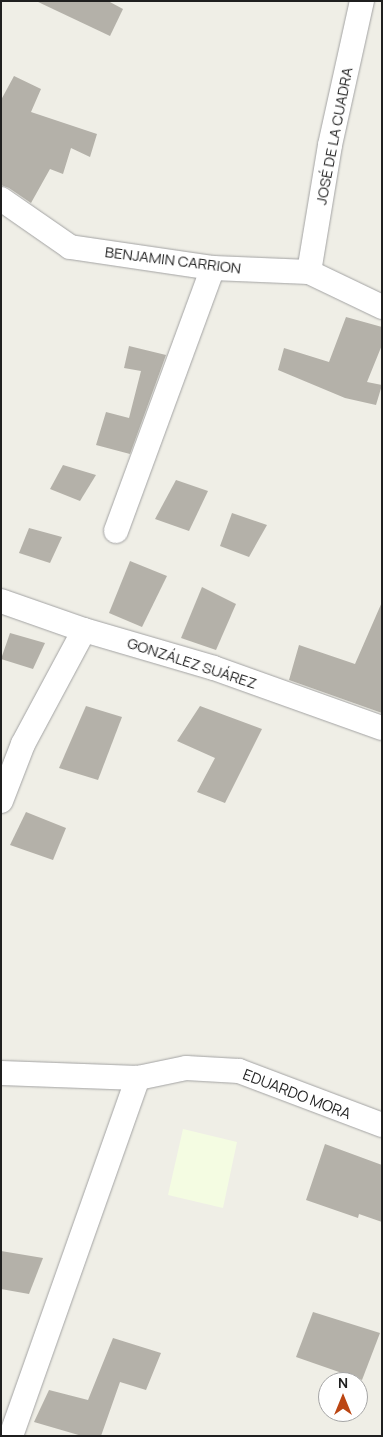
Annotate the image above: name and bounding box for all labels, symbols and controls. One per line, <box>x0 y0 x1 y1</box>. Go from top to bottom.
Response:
street label: JOSÉ DE LA CUADRA <box>312 66 356 206</box>
street label: BENJAMIN CARRION <box>104 243 242 277</box>
street label: GONZÁLEZ SUÁREZ <box>125 634 259 692</box>
street label: EDUARDO MORA <box>241 1065 353 1123</box>
north arrow <box>318 1372 368 1422</box>
text: N <box>338 1373 348 1392</box>

